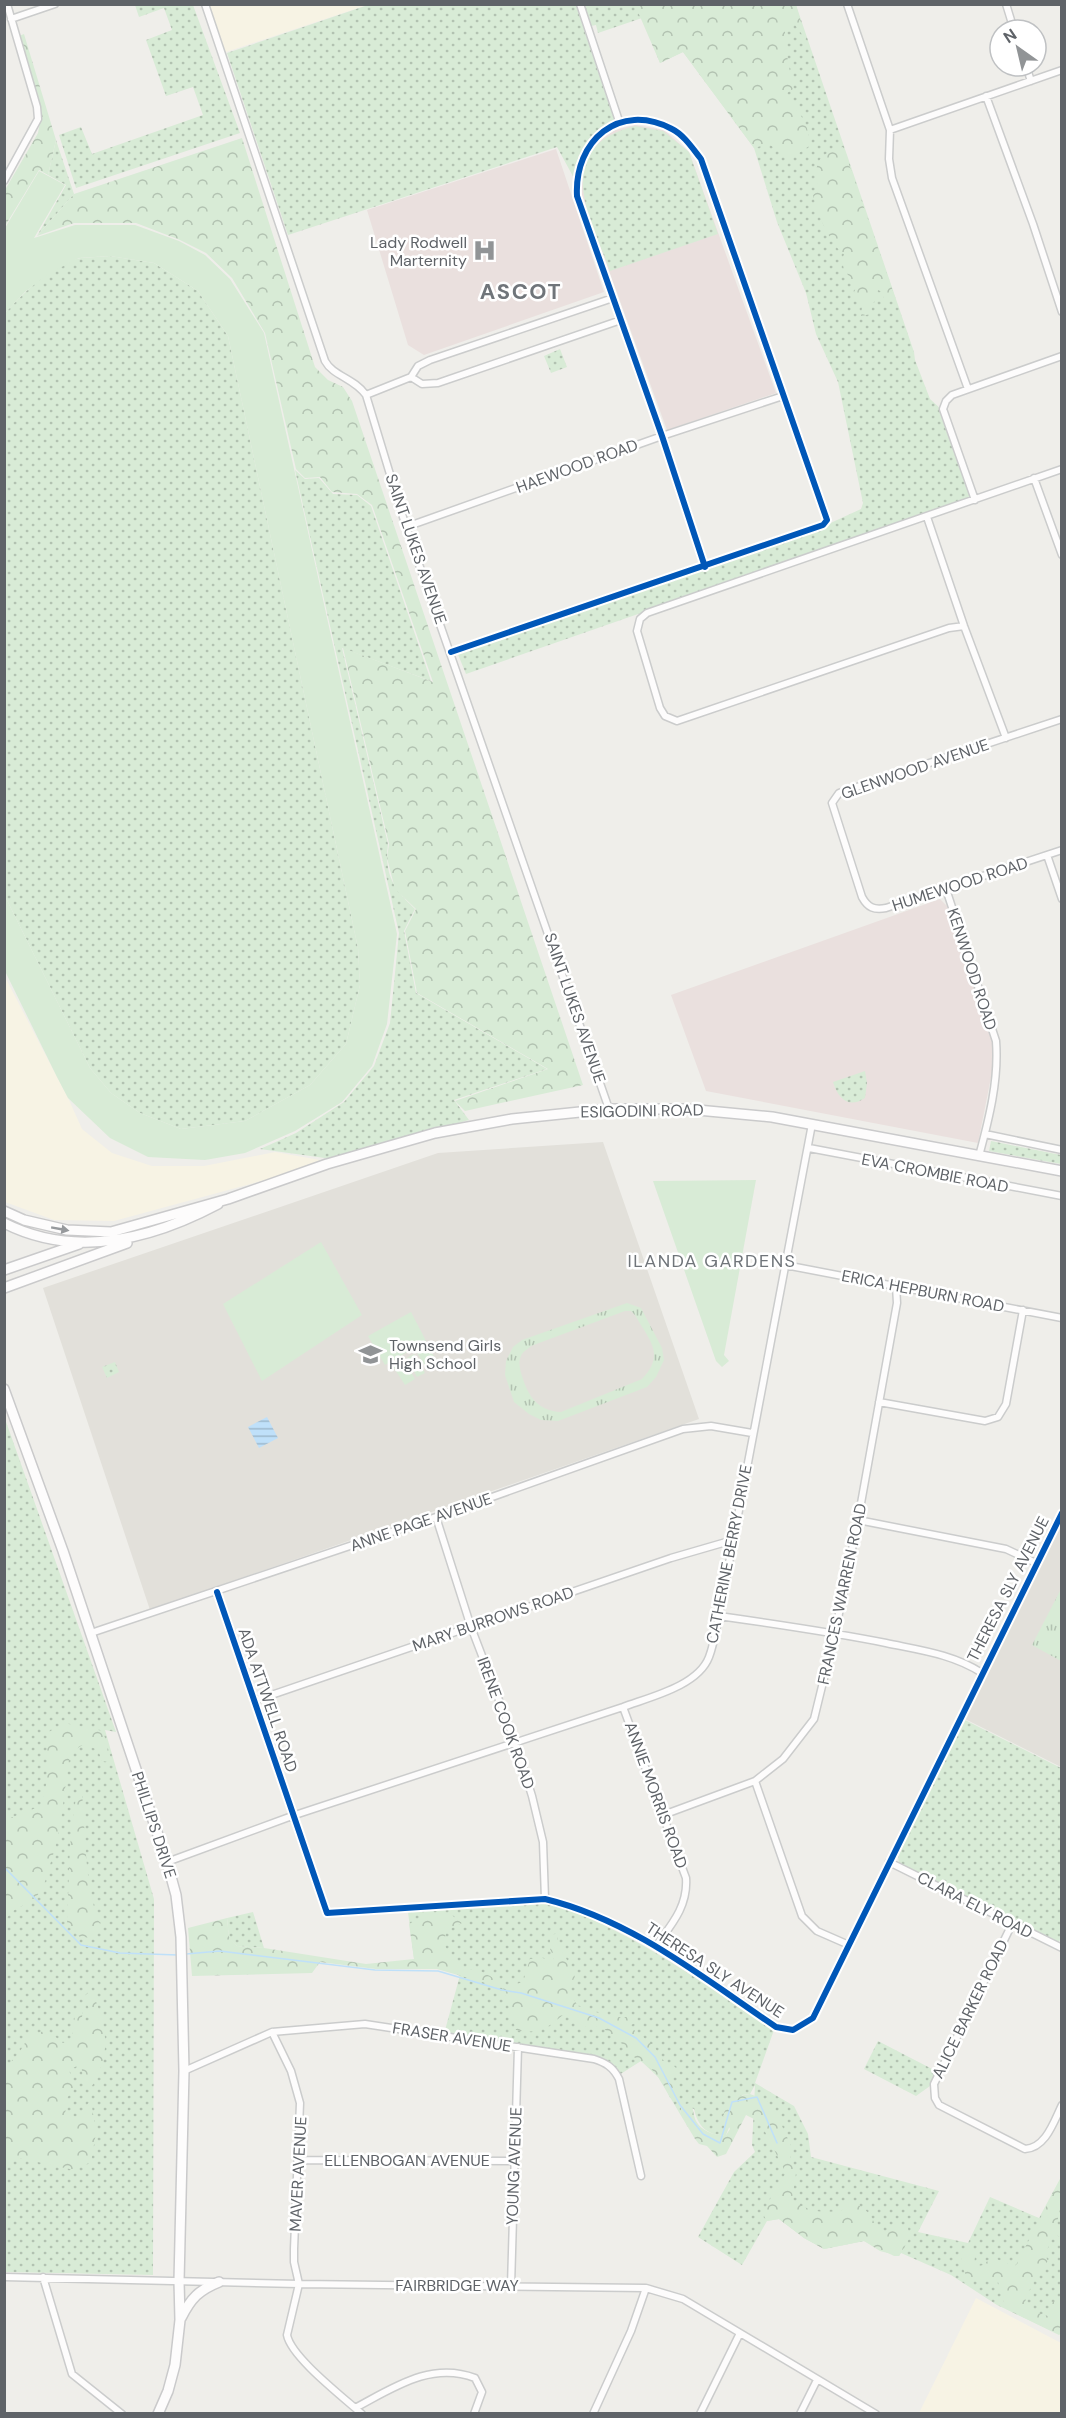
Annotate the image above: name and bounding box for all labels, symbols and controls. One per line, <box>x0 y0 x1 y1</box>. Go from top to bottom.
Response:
north arrow <box>988 18 1048 78</box>
text: N <box>999 24 1021 48</box>
place label: Lady Rodwell Marternity <box>370 232 467 271</box>
hospital icon: Lady Rodwell Marternity <box>472 238 498 264</box>
district label: ASCOT <box>480 277 562 306</box>
street label: HAEWOOD ROAD <box>513 434 641 498</box>
street label: SAINT LUKES AVENUE <box>380 471 452 627</box>
street label: GLENWOOD AVENUE <box>838 734 992 804</box>
street label: HUMEWOOD ROAD <box>889 852 1031 916</box>
street label: KENWOOD ROAD <box>942 905 1002 1033</box>
street label: SAINT LUKES AVENUE <box>539 930 611 1086</box>
street label: ESIGODINI ROAD <box>580 1099 704 1123</box>
street label: EVA CROMBIE ROAD <box>860 1148 1010 1198</box>
one-way arrow <box>51 1224 70 1233</box>
district label: ILANDA GARDENS <box>627 1249 797 1273</box>
street label: ERICA HEPBURN ROAD <box>840 1265 1006 1317</box>
place label: Townsend Girls High School <box>389 1335 501 1374</box>
school or university icon: Townsend Girls High School <box>358 1341 384 1367</box>
street label: CATHERINE BERRY DRIVE <box>701 1463 757 1645</box>
street label: ANNE PAGE AVENUE <box>347 1488 495 1556</box>
street label: FRANCES WARREN ROAD <box>813 1501 871 1687</box>
street label: THERESA SLY AVENUE <box>962 1513 1054 1665</box>
street label: MARY BURROWS ROAD <box>410 1582 576 1656</box>
street label: ADA ATTWELL ROAD <box>233 1625 303 1775</box>
street label: IRENE COOK ROAD <box>472 1654 540 1792</box>
street label: ANNIE MORRIS ROAD <box>620 1719 692 1871</box>
street label: PHILLIPS DRIVE <box>127 1769 181 1881</box>
street label: CLARA ELY ROAD <box>914 1867 1036 1943</box>
street label: THERESA SLY AVENUE <box>642 1917 788 2023</box>
street label: ALICE BARKER ROAD <box>927 1936 1013 2082</box>
street label: FRASER AVENUE <box>391 2017 513 2057</box>
street label: YOUNG AVENUE <box>501 2107 527 2225</box>
street label: MAVER AVENUE <box>284 2116 312 2232</box>
street label: ELLENBOGAN AVENUE <box>324 2150 490 2171</box>
street label: FAIRBRIDGE WAY <box>395 2275 519 2296</box>

